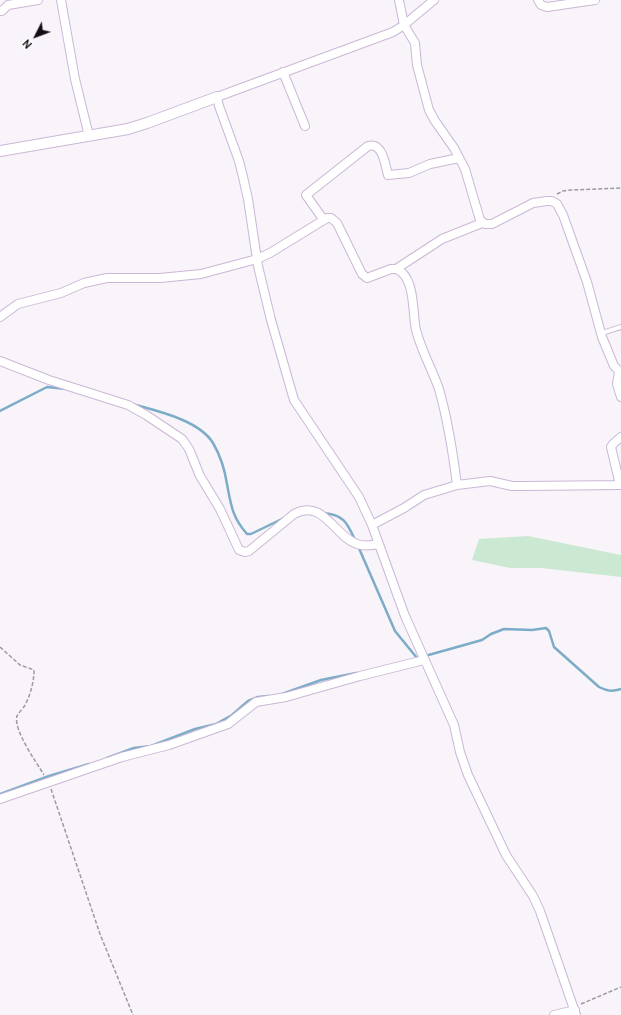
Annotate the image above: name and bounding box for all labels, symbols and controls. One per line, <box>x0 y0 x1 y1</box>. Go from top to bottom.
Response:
north arrow <box>16 16 56 56</box>
text: N <box>19 36 35 52</box>

